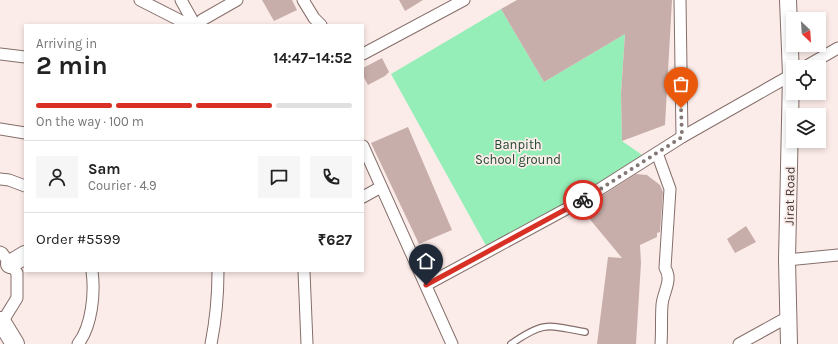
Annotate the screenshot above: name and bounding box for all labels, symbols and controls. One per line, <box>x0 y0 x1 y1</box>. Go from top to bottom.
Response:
north arrow <box>786 12 826 52</box>
map controls <box>786 12 826 148</box>
text: Arriving in <box>36 36 97 51</box>
text: 14:47–14:52 <box>273 49 352 67</box>
text: 2 min <box>36 50 108 81</box>
button: locate <box>786 60 826 100</box>
pin <box>664 67 698 108</box>
icon: bag <box>670 73 692 95</box>
button: layers <box>786 108 826 148</box>
text: On the way · 100 m <box>36 114 144 129</box>
park label: Banpith School ground <box>475 137 561 167</box>
button: person <box>36 156 78 198</box>
button: chat <box>258 156 300 198</box>
button: phone <box>310 156 352 198</box>
text: Sam <box>88 160 121 178</box>
street label: Jirat Road <box>781 166 798 226</box>
text: Courier · 4.9 <box>88 178 157 193</box>
courier <box>563 180 603 220</box>
icon: bike <box>572 189 594 211</box>
text: Order #5599 <box>36 230 120 248</box>
text: ₹627 <box>318 231 352 249</box>
pin <box>409 244 443 285</box>
icon: home <box>415 250 437 272</box>

